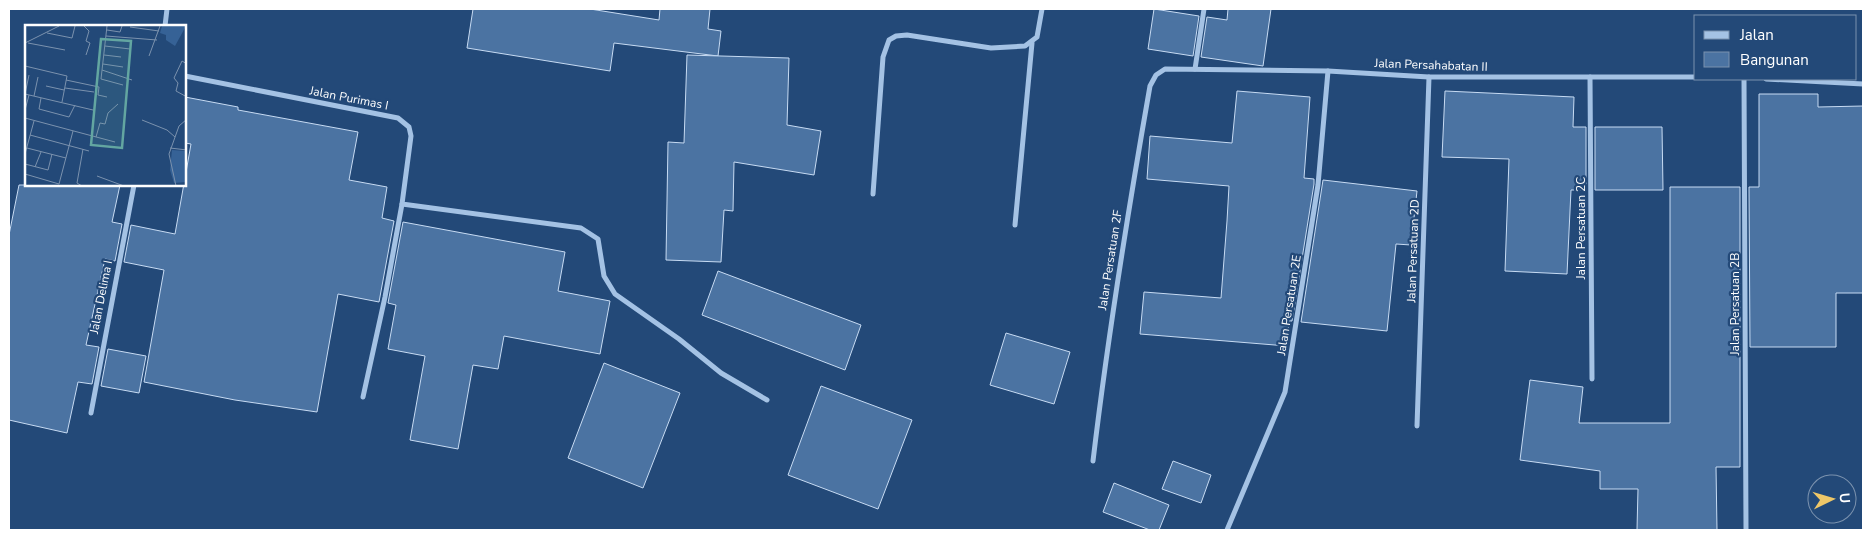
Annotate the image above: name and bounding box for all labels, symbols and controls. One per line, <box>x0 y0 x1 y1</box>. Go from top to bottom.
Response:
legend <box>1694 15 1857 80</box>
inset map <box>25 25 186 186</box>
text: Jalan <box>1739 25 1774 45</box>
text: Bangunan <box>1740 50 1809 70</box>
street label: Jalan Persahabatan II <box>1373 55 1488 75</box>
street label: Jalan Purimas I <box>307 82 390 113</box>
street label: Jalan Persatuan 2C <box>1573 177 1589 280</box>
street label: Jalan Persatuan 2D <box>1403 199 1423 304</box>
street label: Jalan Persatuan 2F <box>1094 208 1126 312</box>
street label: Jalan Persatuan 2B <box>1727 253 1743 356</box>
street label: Jalan Persatuan 2E <box>1273 254 1305 357</box>
street label: Jalan Delima I <box>86 259 116 336</box>
north arrow <box>1807 474 1857 524</box>
text: U <box>1835 492 1854 504</box>

